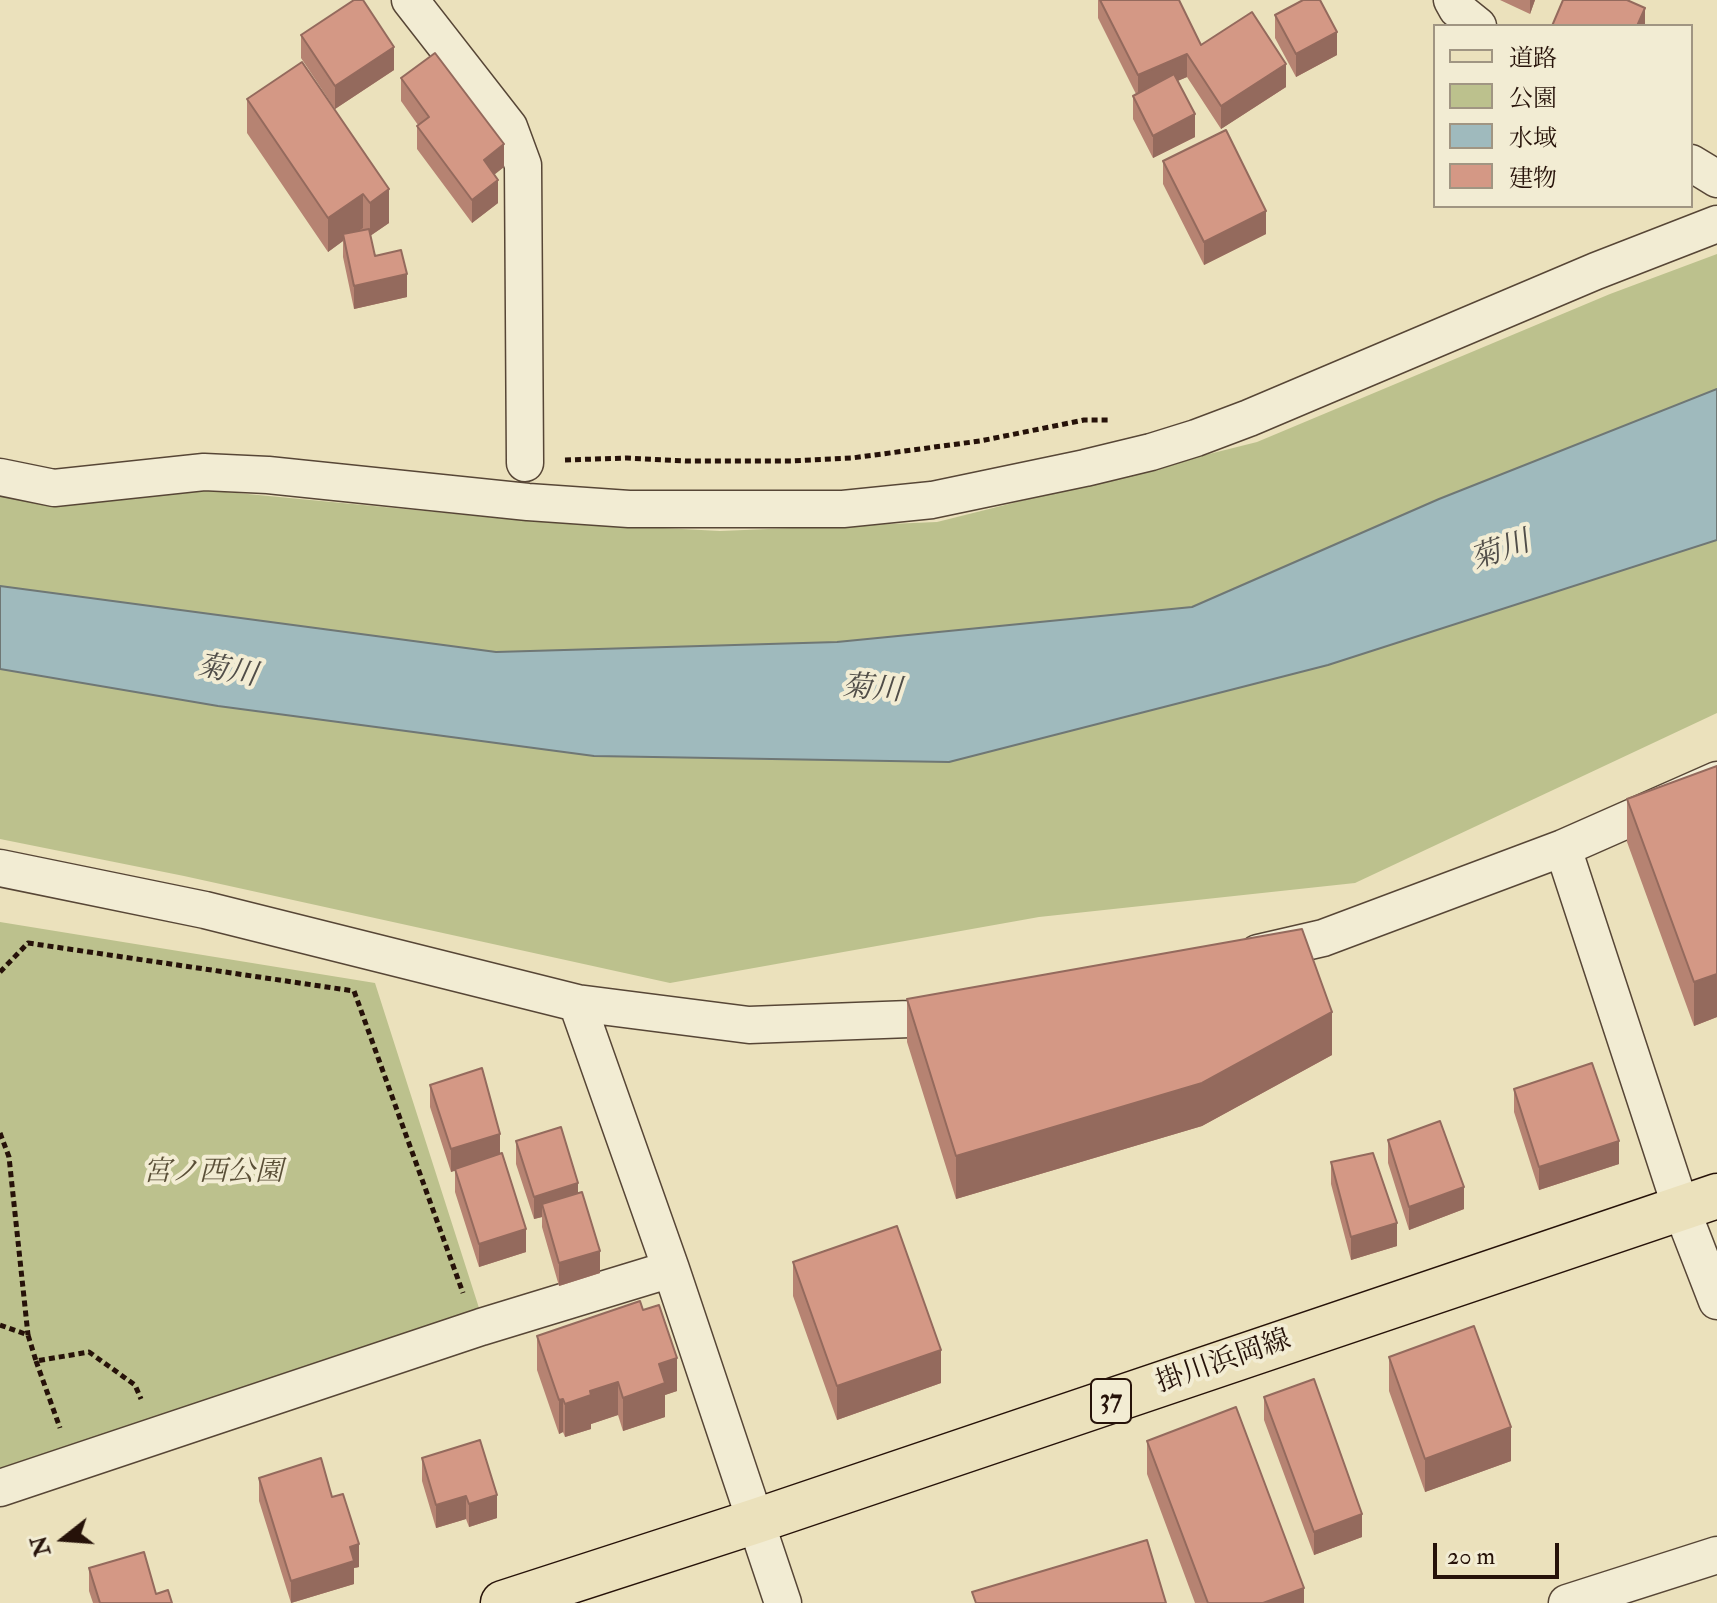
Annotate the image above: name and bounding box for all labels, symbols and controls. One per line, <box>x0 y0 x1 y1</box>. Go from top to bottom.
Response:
legend <box>1433 24 1693 208</box>
text: 道路 <box>1509 43 1557 74</box>
text: 公園 <box>1509 83 1557 114</box>
text: 水域 <box>1509 123 1557 154</box>
text: 建物 <box>1509 163 1557 194</box>
water label: 菊川 <box>1467 526 1535 580</box>
water label: 菊川 <box>194 650 260 696</box>
water label: 菊川 <box>841 671 903 711</box>
park label: 宮ノ西公園 <box>143 1157 283 1191</box>
street label: 掛川浜岡線 <box>1152 1324 1296 1402</box>
road number: 37 <box>1091 1379 1131 1423</box>
north arrow <box>24 1499 104 1579</box>
scale bar <box>1437 1527 1563 1577</box>
text: N <box>25 1533 57 1560</box>
text: 20 m <box>1447 1541 1495 1572</box>

